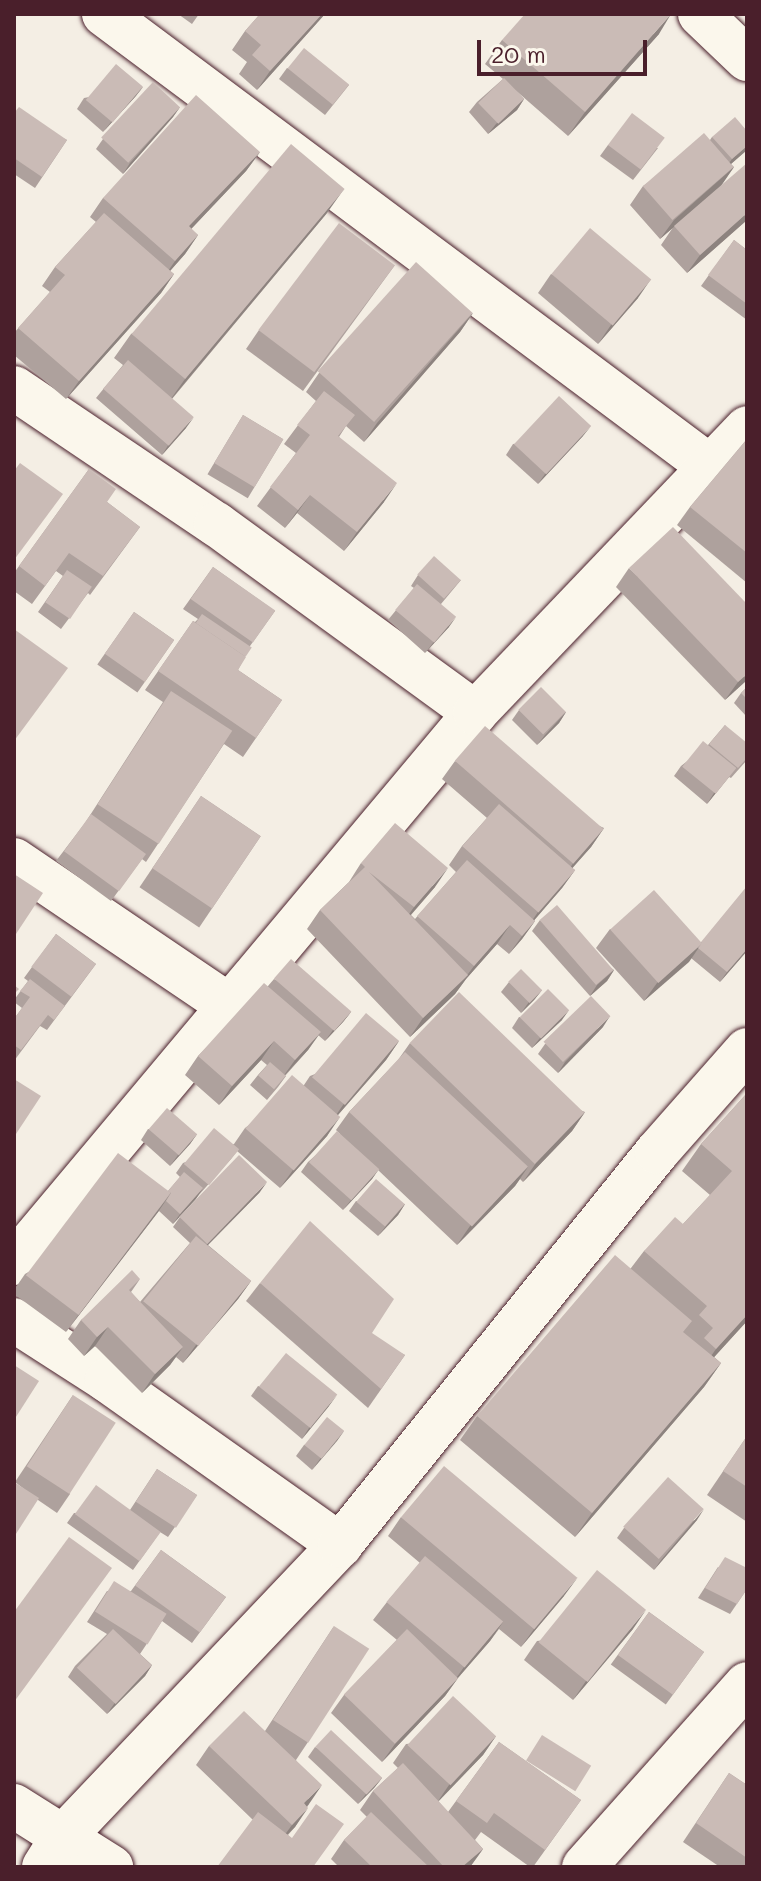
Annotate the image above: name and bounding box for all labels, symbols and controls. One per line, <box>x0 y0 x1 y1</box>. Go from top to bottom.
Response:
scale bar <box>481 24 651 74</box>
text: 20 m <box>491 38 546 69</box>

